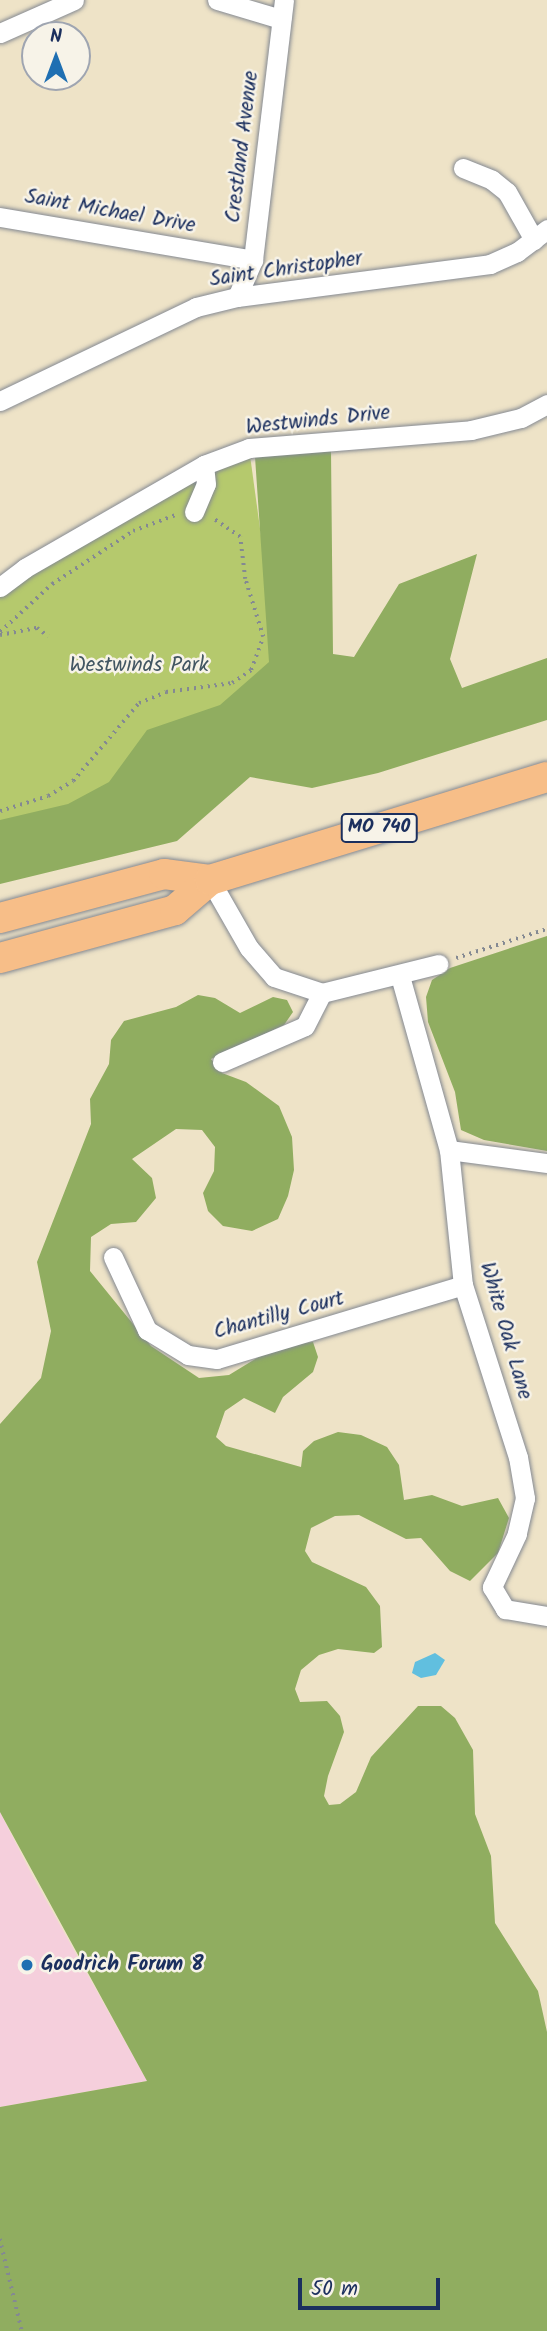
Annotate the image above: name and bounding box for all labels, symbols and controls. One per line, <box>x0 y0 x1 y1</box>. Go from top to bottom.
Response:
north arrow <box>21 21 91 91</box>
text: N <box>50 22 62 52</box>
street label: Crestland Avenue <box>221 70 265 224</box>
street label: Saint Michael Drive <box>23 185 197 239</box>
street label: Saint Christopher <box>208 247 364 293</box>
street label: Westwinds Drive <box>245 401 391 441</box>
park label: Westwinds Park <box>69 653 209 679</box>
road number: MO 740 <box>340 813 418 844</box>
street label: White Oak Lane <box>473 1259 537 1403</box>
street label: Chantilly Court <box>211 1287 347 1345</box>
place label: Goodrich Forum 8 <box>41 1952 204 1978</box>
marker: Goodrich Forum 8 <box>19 1957 35 1973</box>
scale bar <box>302 2264 444 2308</box>
text: 50 m <box>311 2273 358 2306</box>

